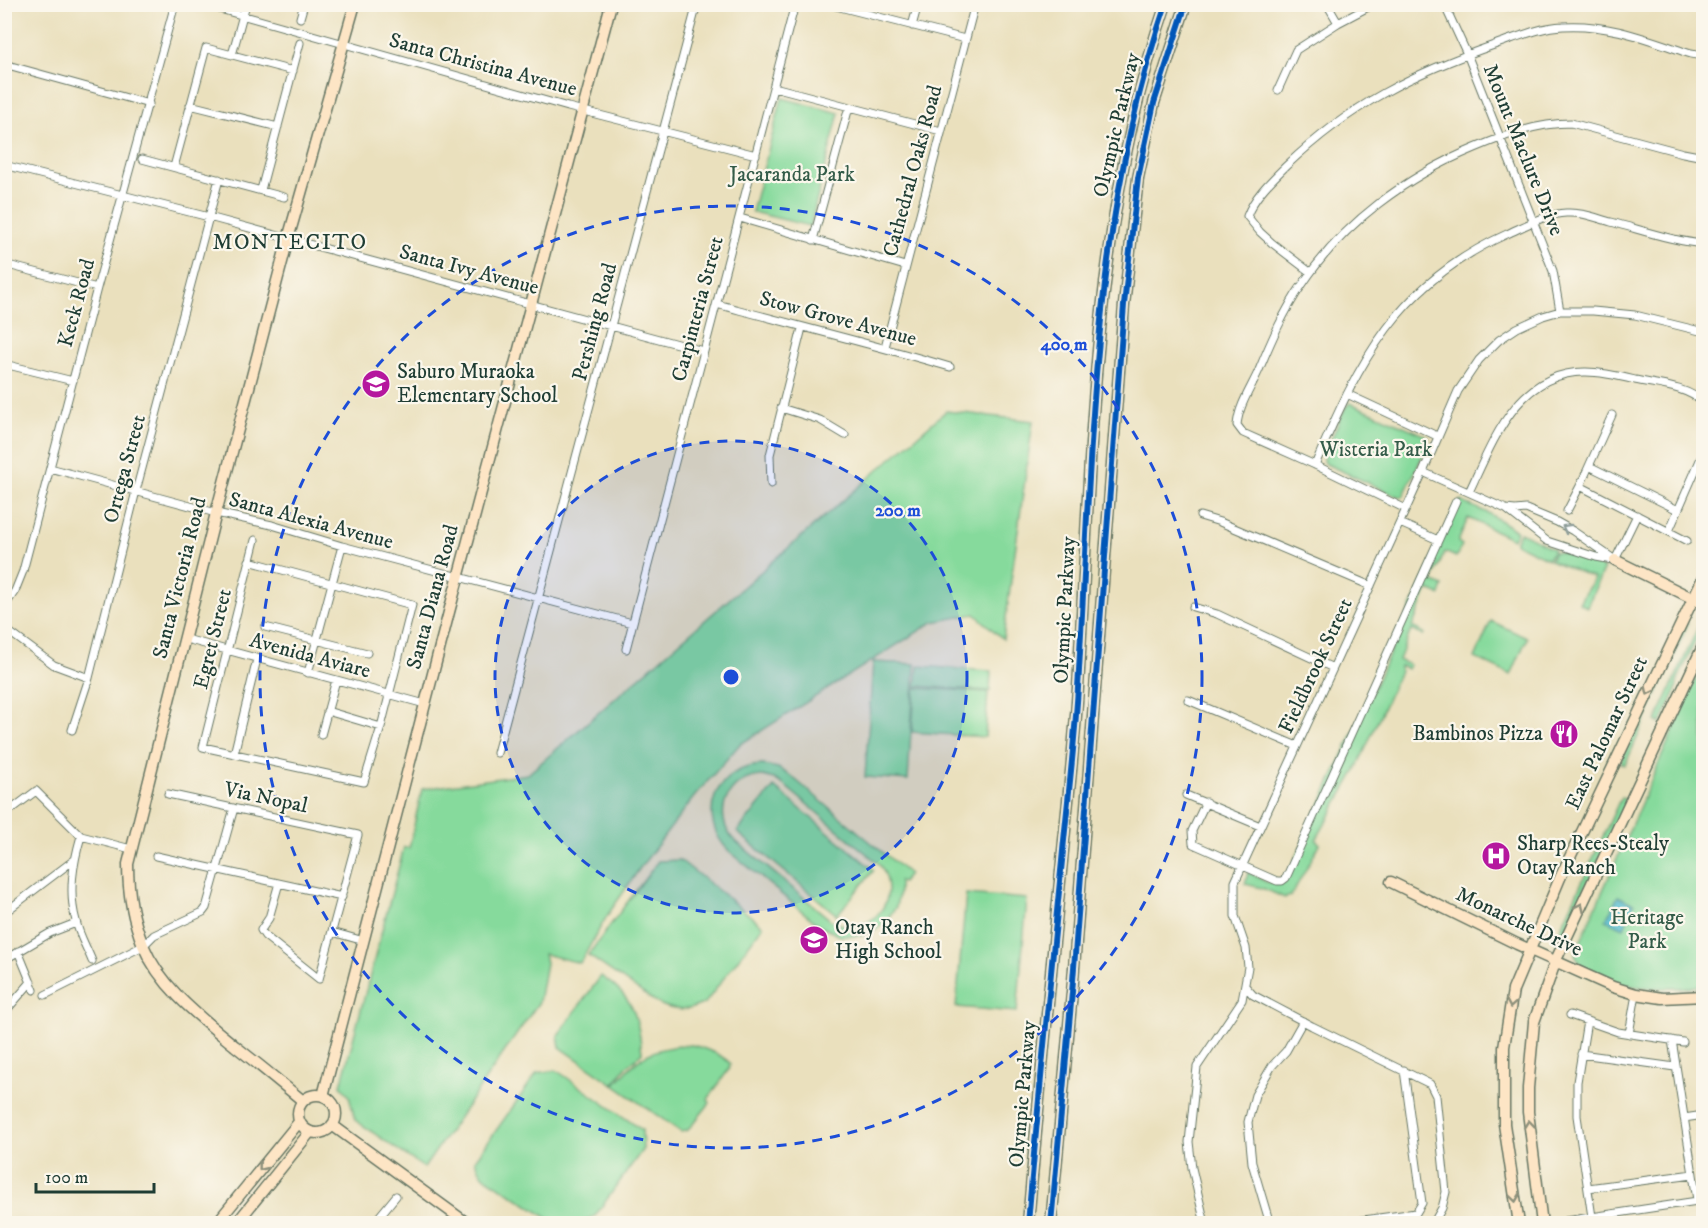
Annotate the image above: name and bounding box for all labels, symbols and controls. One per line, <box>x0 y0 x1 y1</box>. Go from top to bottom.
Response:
street label: Santa Christina Avenue <box>386 27 580 103</box>
street label: Olympic Parkway <box>1088 49 1146 200</box>
street label: Mount Maclure Drive <box>1477 60 1569 240</box>
street label: Cathedral Oaks Road <box>878 82 949 260</box>
park label: Jacaranda Park <box>727 162 855 188</box>
district label: MONTECITO <box>213 229 368 256</box>
street label: Carpinteria Street <box>666 233 730 384</box>
street label: Santa Ivy Avenue <box>396 239 542 301</box>
street label: Keck Road <box>53 255 101 350</box>
street label: Pershing Road <box>567 260 623 384</box>
street label: Stow Grove Avenue <box>757 286 920 353</box>
text: 400 m <box>1039 334 1088 356</box>
place label: Saburo Muraoka Elementary School <box>397 359 558 409</box>
school or university icon: Saburo Muraoka Elementary School <box>360 368 392 400</box>
street label: Ortega Street <box>98 412 152 526</box>
park label: Wisteria Park <box>1319 437 1433 463</box>
street label: Santa Alexia Avenue <box>226 487 396 555</box>
street label: Santa Victoria Road <box>147 494 213 661</box>
text: 200 m <box>875 500 921 522</box>
street label: Santa Diana Road <box>401 521 465 672</box>
one-way arrow <box>1562 523 1572 535</box>
street label: Olympic Parkway <box>1048 535 1082 684</box>
street label: Egret Street <box>188 586 238 692</box>
street label: Fieldbrook Street <box>1273 594 1359 738</box>
street label: Avenida Aviare <box>247 627 374 685</box>
street label: East Palomar Street <box>1560 652 1654 814</box>
centre of rings <box>721 667 741 687</box>
one-way arrow <box>1644 685 1656 696</box>
restaurant icon: Bambinos Pizza <box>1548 718 1580 750</box>
place label: Bambinos Pizza <box>1412 721 1543 747</box>
street label: Via Nopal <box>221 776 311 820</box>
place label: Sharp Rees-Stealy Otay Ranch <box>1517 831 1670 881</box>
hospital icon: Sharp Rees-Stealy Otay Ranch <box>1480 840 1512 872</box>
street label: Monarche Drive <box>1452 881 1587 963</box>
one-way arrow <box>1573 903 1585 914</box>
park label: Heritage Park <box>1610 905 1684 955</box>
place label: Otay Ranch High School <box>835 915 942 965</box>
school or university icon: Otay Ranch High School <box>798 924 830 956</box>
one-way arrow <box>1505 999 1517 1009</box>
street label: Olympic Parkway <box>1004 1018 1042 1169</box>
one-way arrow <box>1523 1119 1536 1129</box>
scale bar <box>36 1156 154 1194</box>
one-way arrow <box>259 1160 270 1171</box>
text: 100 m <box>45 1167 88 1189</box>
one-way arrow <box>1508 1193 1520 1202</box>

